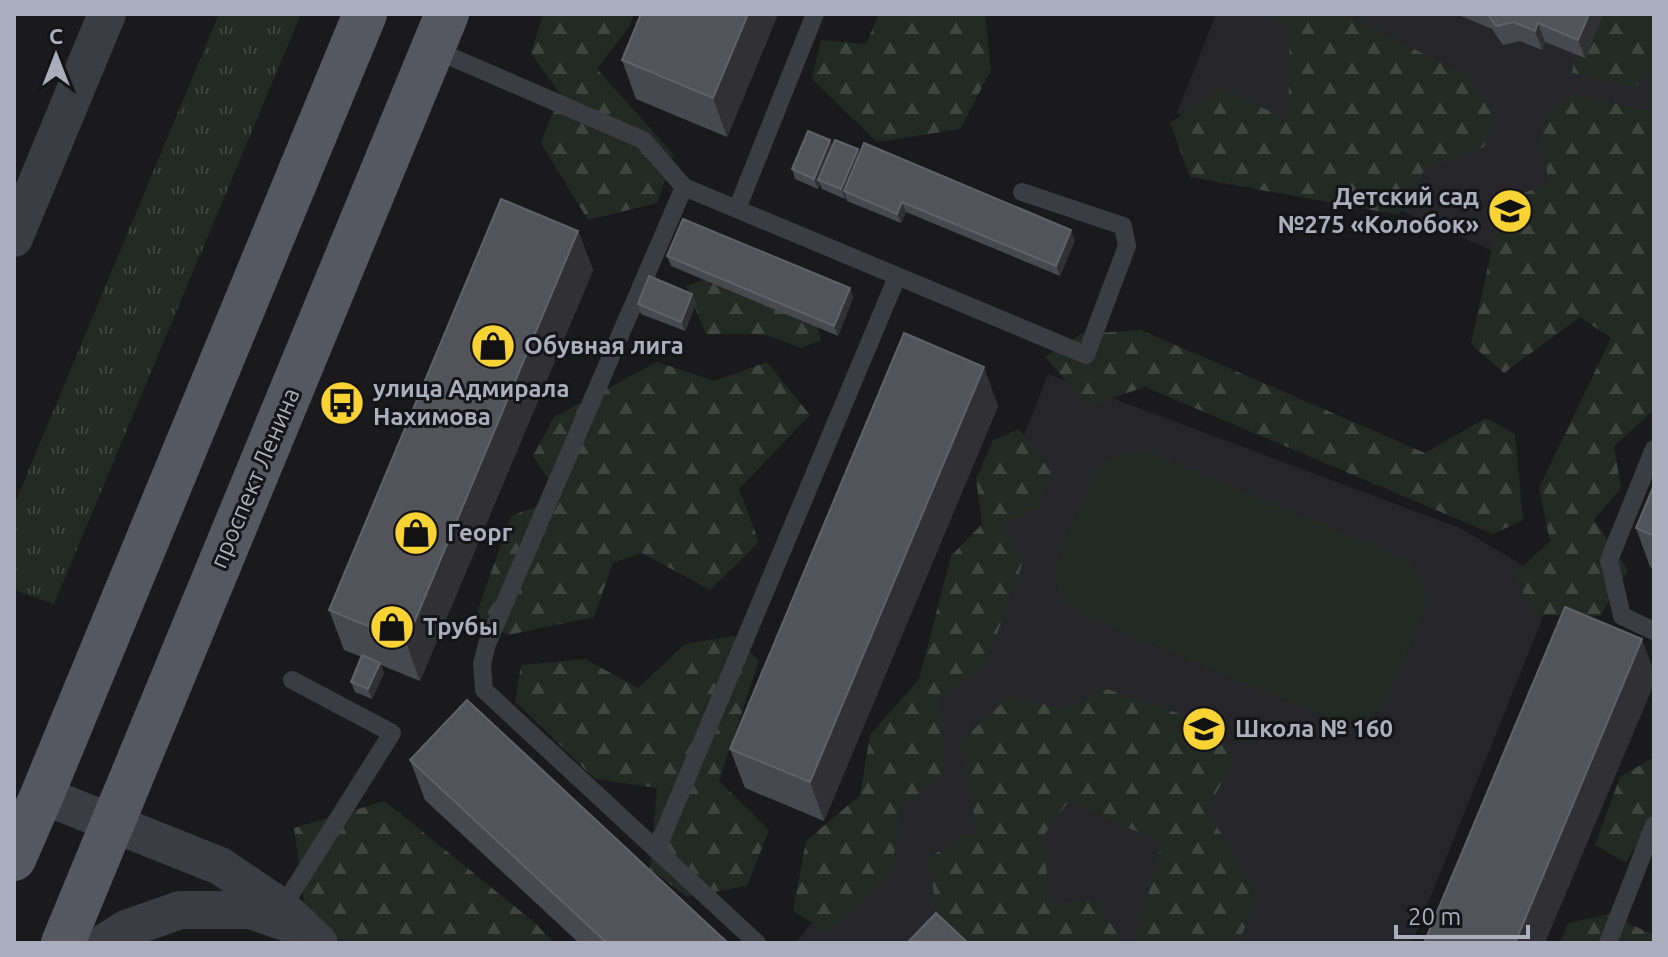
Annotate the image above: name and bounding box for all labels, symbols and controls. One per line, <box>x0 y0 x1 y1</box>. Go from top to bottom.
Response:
north arrow <box>16 16 96 96</box>
text: С <box>49 23 63 48</box>
place label: Детский сад №275 «Колобок» <box>1278 183 1479 238</box>
school or university icon: Детский сад №275 «Колобок» <box>1486 187 1534 235</box>
shop icon: Обувная лига <box>469 322 517 370</box>
place label: Обувная лига <box>524 332 684 359</box>
place label: улица Адмирала Нахимова <box>373 375 569 430</box>
bus stop icon: улица Адмирала Нахимова <box>318 379 366 427</box>
street label: проспект Ленина <box>204 384 305 572</box>
shop icon: Георг <box>392 509 440 557</box>
place label: Георг <box>447 519 513 546</box>
shop icon: Трубы <box>368 603 416 651</box>
place label: Трубы <box>423 613 498 640</box>
school or university icon: Школа № 160 <box>1180 705 1228 753</box>
place label: Школа № 160 <box>1235 715 1393 742</box>
scale bar <box>1396 889 1528 939</box>
text: 20 m <box>1408 903 1461 930</box>

